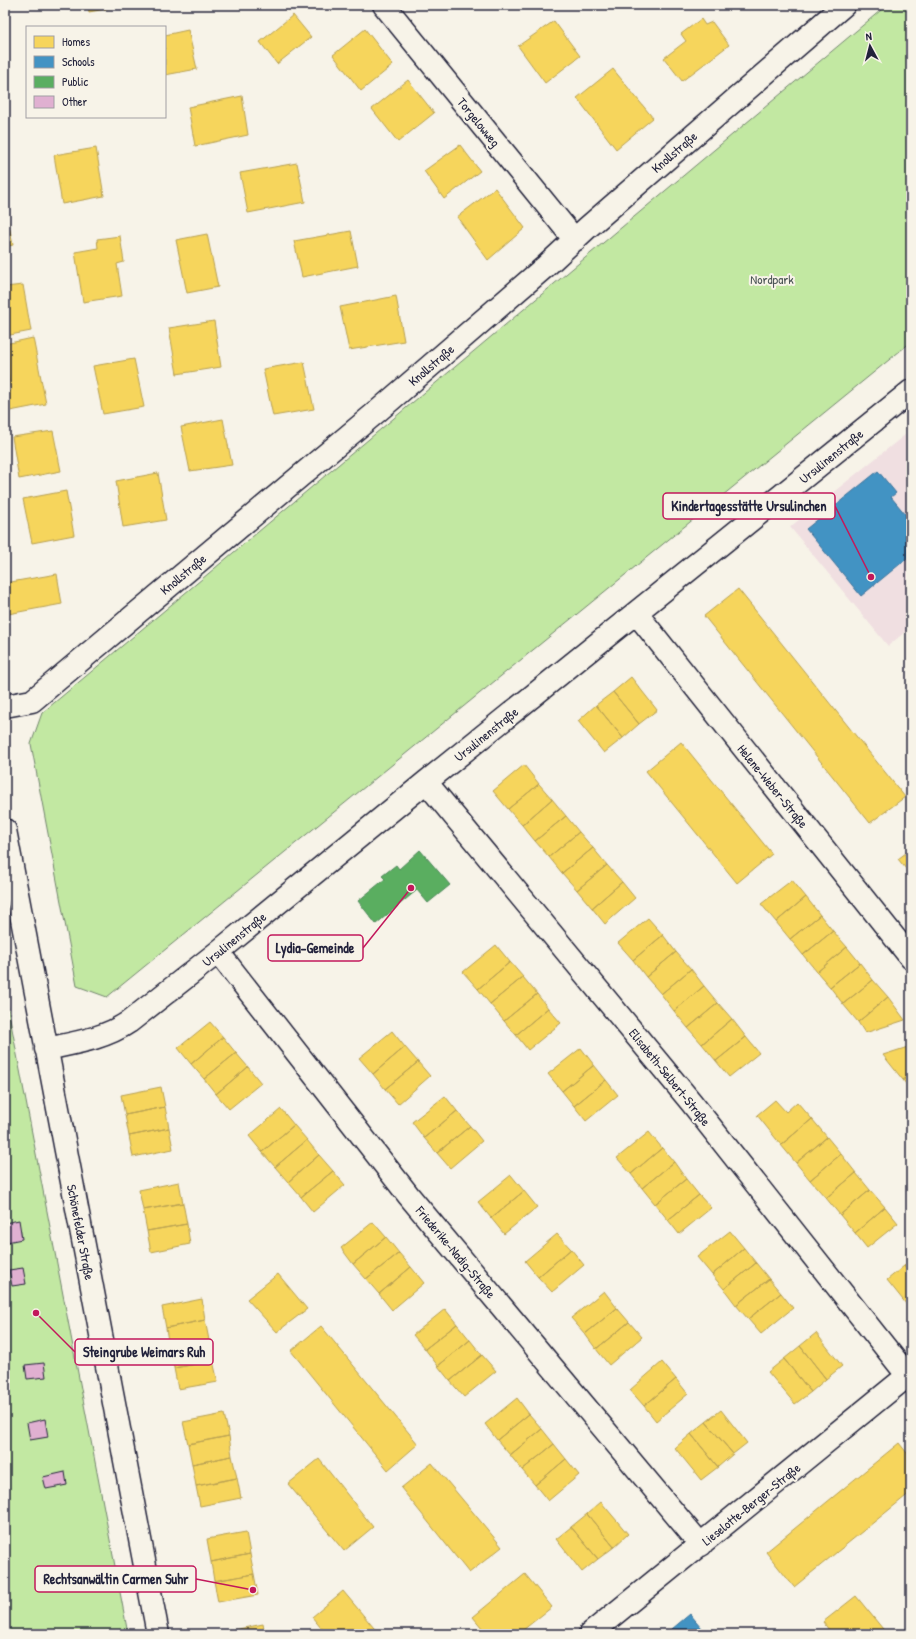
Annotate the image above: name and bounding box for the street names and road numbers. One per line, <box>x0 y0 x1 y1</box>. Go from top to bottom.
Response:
street label: Torgelowweg <box>453 93 505 151</box>
street label: Knollstraße <box>647 127 701 177</box>
street label: Knollstraße <box>404 340 458 390</box>
street label: Ursulinenstraße <box>795 425 867 487</box>
street label: Knollstraße <box>156 549 210 599</box>
street label: Ursulinenstraße <box>450 703 522 765</box>
street label: Helene-Weber-Straße <box>734 740 812 832</box>
street label: Ursulinenstraße <box>198 908 270 970</box>
street label: Elisabeth-Selbert-Straße <box>625 1025 715 1129</box>
street label: Schönefelder Straße <box>63 1183 99 1281</box>
street label: Friederike-Nadig-Straße <box>411 1201 500 1302</box>
street label: Lieselotte-Berger-Straße <box>698 1459 804 1549</box>

